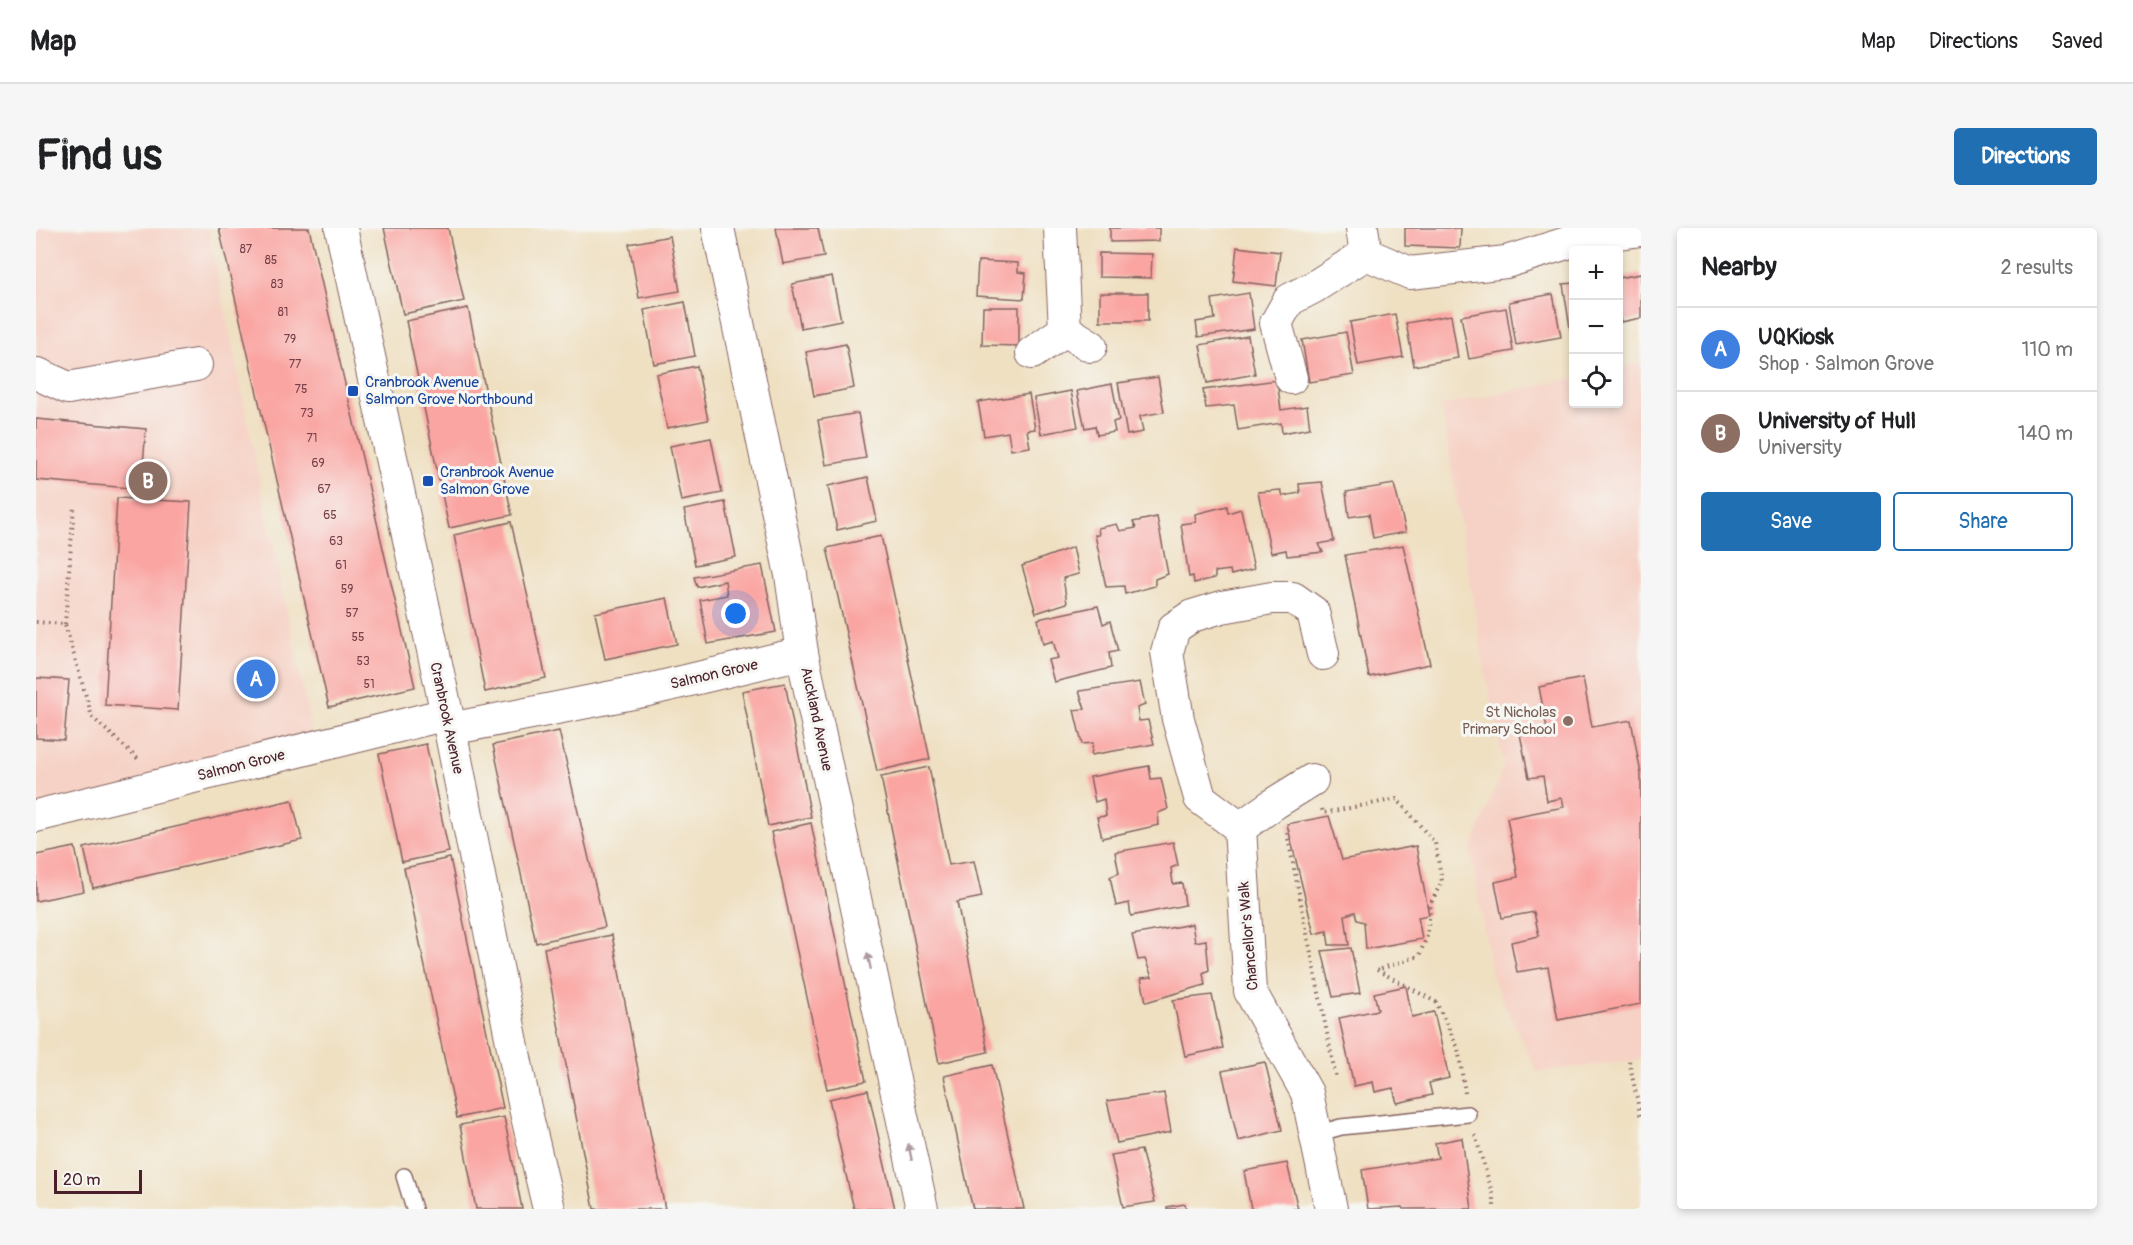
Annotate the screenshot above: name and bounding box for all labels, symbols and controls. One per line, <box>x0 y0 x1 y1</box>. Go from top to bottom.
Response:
text: Map <box>30 24 76 59</box>
text: Map <box>1861 28 1896 55</box>
text: Directions <box>1929 28 2018 55</box>
text: Saved <box>2051 28 2103 55</box>
button: Directions <box>1954 128 2097 185</box>
text: Find us <box>36 130 162 182</box>
house number: 87 <box>240 242 253 257</box>
map controls <box>1569 246 1623 408</box>
button: + <box>1569 246 1623 300</box>
text: Nearby <box>1701 251 1777 283</box>
house number: 85 <box>265 253 277 268</box>
text: 2 results <box>2001 255 2073 280</box>
house number: 83 <box>271 277 284 292</box>
button: − <box>1569 300 1623 354</box>
house number: 81 <box>278 305 288 320</box>
text: UQKiosk <box>1758 323 1834 351</box>
house number: 79 <box>284 332 296 347</box>
text: A <box>1714 337 1727 362</box>
text: 110 m <box>2022 337 2073 362</box>
text: Shop · Salmon Grove <box>1758 351 1934 376</box>
button: locate <box>1569 354 1623 408</box>
house number: 77 <box>289 357 302 372</box>
place label: Cranbrook Avenue Salmon Grove Northbound <box>365 373 533 409</box>
house number: 75 <box>295 382 307 397</box>
marker: Cranbrook Avenue Salmon Grove Northbound <box>346 384 360 398</box>
house number: 73 <box>300 406 314 421</box>
text: University of Hull <box>1758 407 1916 435</box>
text: B <box>1715 421 1726 446</box>
text: 140 m <box>2018 421 2073 446</box>
house number: 71 <box>306 431 318 446</box>
text: University <box>1758 435 1842 460</box>
house number: 69 <box>311 456 325 471</box>
pin: B <box>128 458 168 504</box>
place label: Cranbrook Avenue Salmon Grove <box>440 463 554 499</box>
marker: Cranbrook Avenue Salmon Grove <box>421 474 435 488</box>
house number: 67 <box>317 482 331 497</box>
button: Save <box>1701 492 1881 551</box>
button: Share <box>1893 492 2073 551</box>
house number: 65 <box>323 508 337 523</box>
house number: 63 <box>329 534 343 549</box>
house number: 61 <box>335 558 347 573</box>
house number: 59 <box>341 582 353 597</box>
your location <box>721 599 750 628</box>
house number: 57 <box>346 606 359 621</box>
house number: 55 <box>351 630 365 645</box>
house number: 53 <box>356 654 370 669</box>
street label: Salmon Grove <box>668 655 760 694</box>
pin: A <box>236 656 276 702</box>
street label: Cranbrook Avenue <box>425 660 468 776</box>
street label: Auckland Avenue <box>796 665 837 773</box>
house number: 51 <box>363 677 375 692</box>
place label: St Nicholas Primary School <box>1462 703 1556 739</box>
marker: St Nicholas Primary School <box>1561 714 1575 728</box>
street label: Salmon Grove <box>195 745 287 786</box>
street label: Chancellor's Walk <box>1234 880 1263 991</box>
one-way arrow <box>864 952 874 970</box>
one-way arrow <box>904 1142 914 1161</box>
scale bar <box>54 1167 142 1194</box>
text: 20 m <box>63 1170 101 1190</box>

